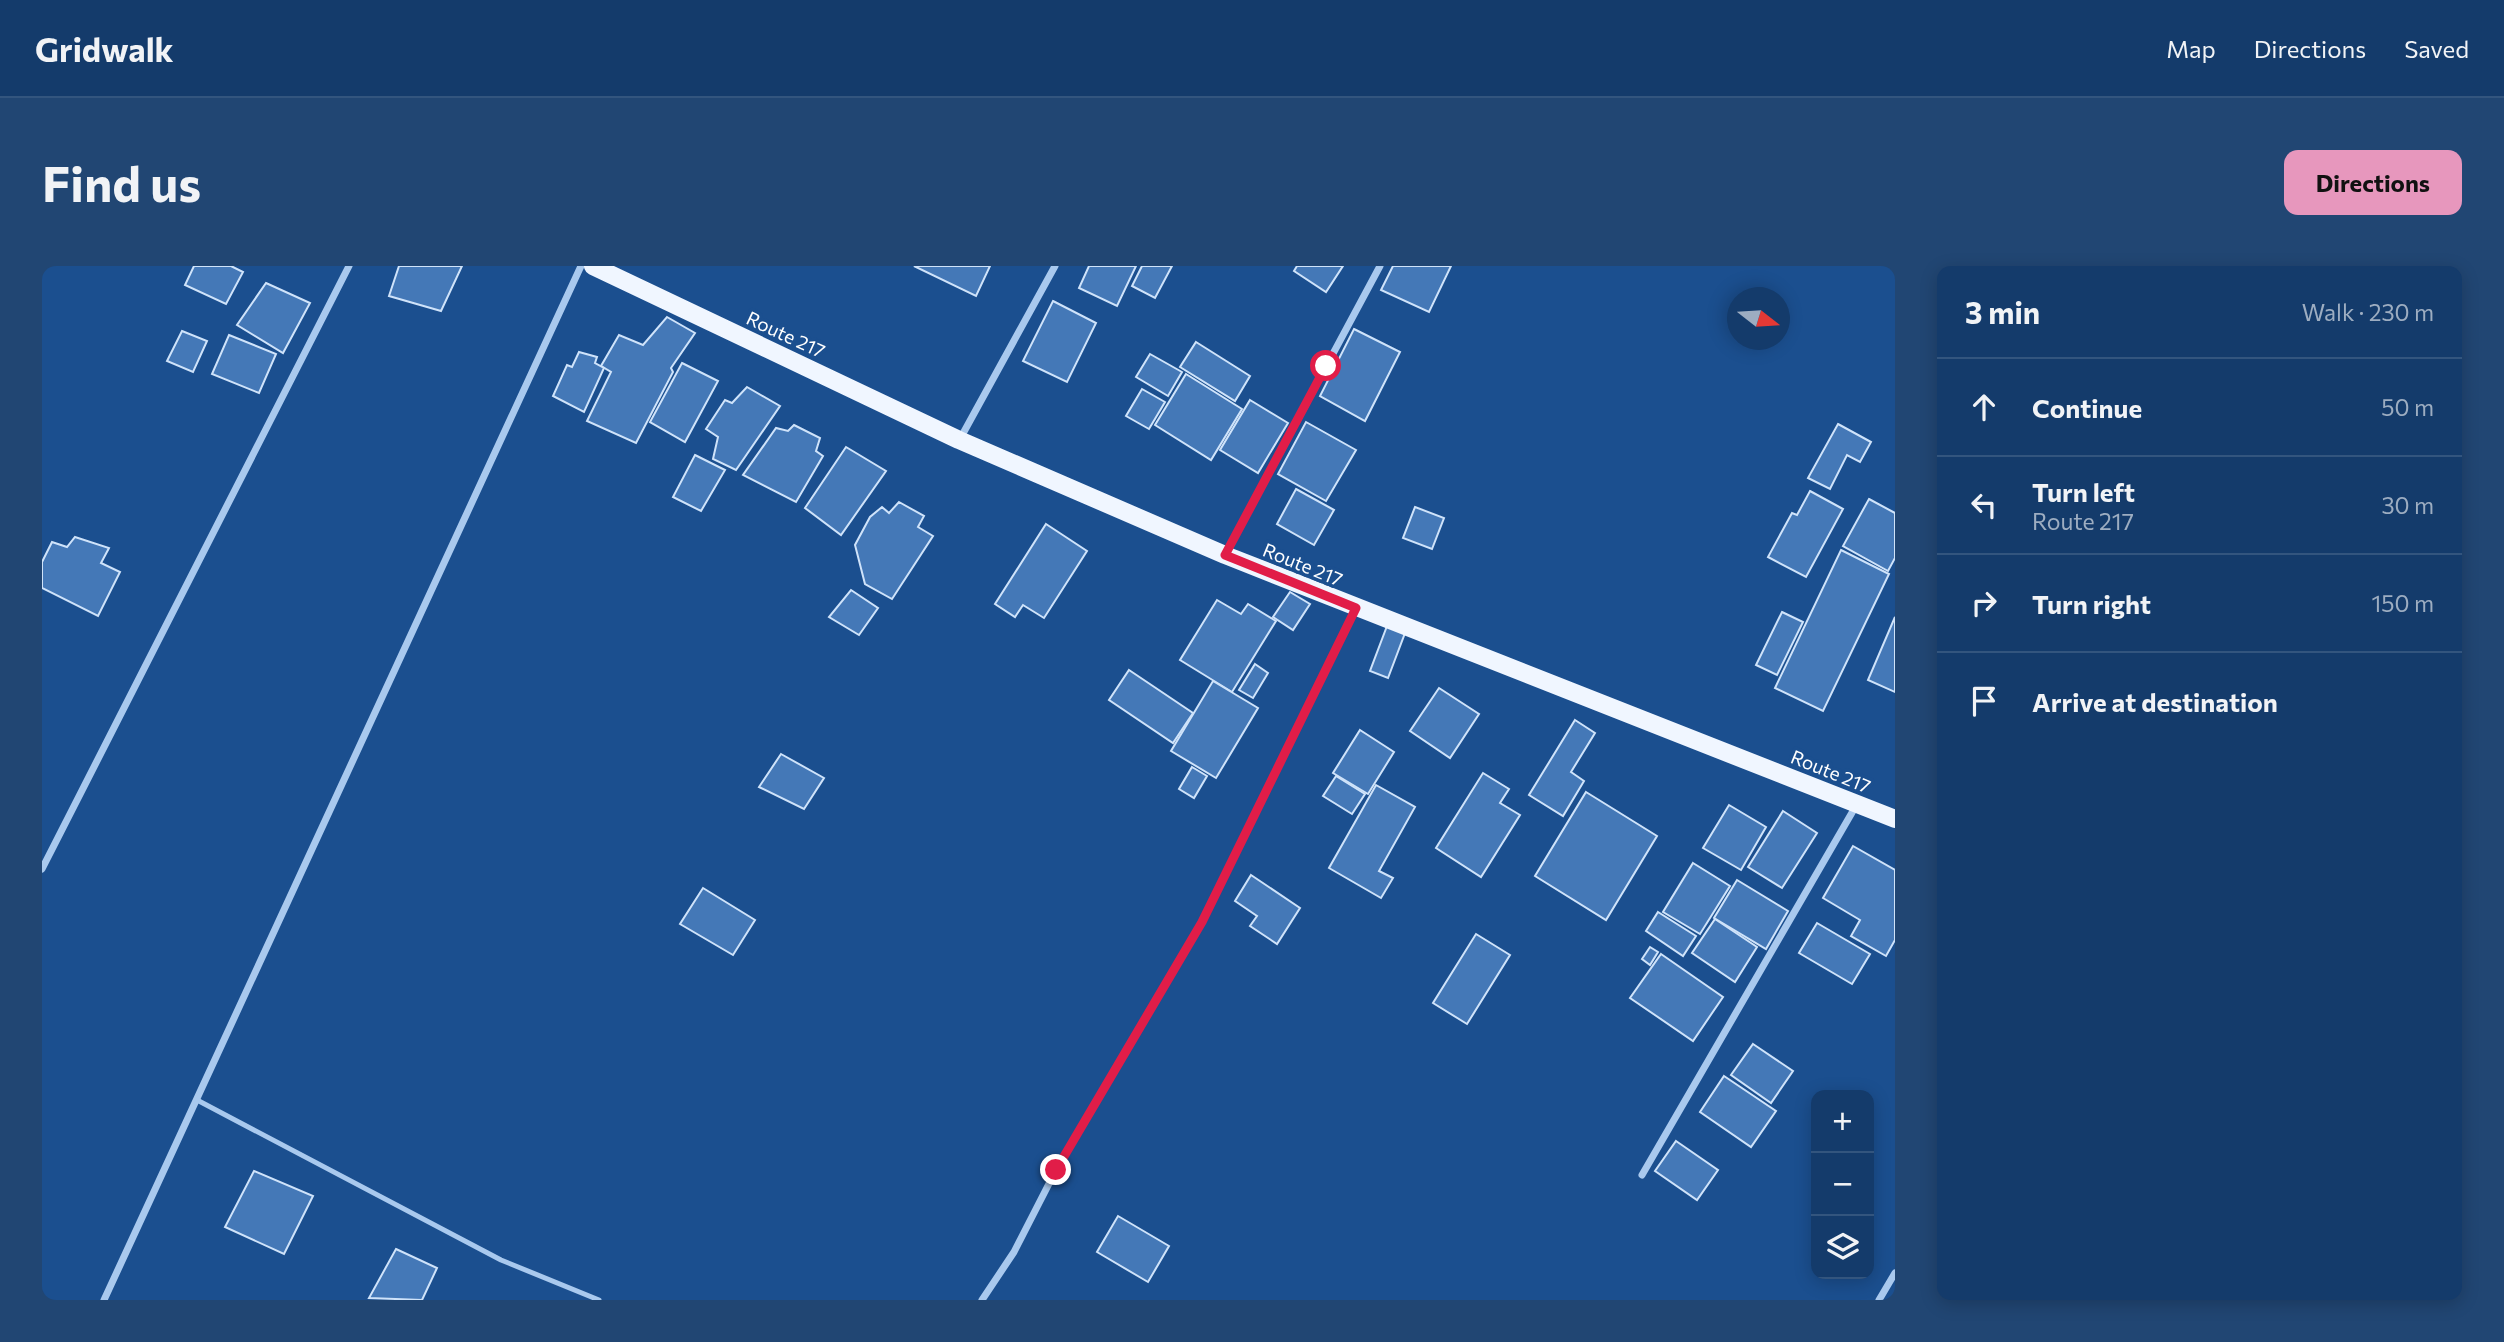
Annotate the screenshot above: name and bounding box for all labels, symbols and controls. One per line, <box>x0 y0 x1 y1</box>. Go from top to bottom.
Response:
text: Gridwalk <box>35 28 174 69</box>
text: Map <box>2166 34 2216 63</box>
text: Directions <box>2254 34 2366 63</box>
text: Saved <box>2404 34 2469 63</box>
button: Directions <box>2284 150 2462 215</box>
text: Find us <box>42 152 201 212</box>
north arrow <box>1727 287 1790 350</box>
text: 3 min <box>1965 293 2040 330</box>
text: Walk · 230 m <box>2302 298 2434 326</box>
street label: Route 217 <box>743 306 829 362</box>
route start <box>1310 350 1341 381</box>
icon: ahead <box>1965 388 2003 426</box>
text: Continue <box>2032 392 2142 423</box>
text: 50 m <box>2381 393 2434 421</box>
text: Turn left <box>2032 476 2135 507</box>
icon: left <box>1965 486 2003 524</box>
text: 30 m <box>2381 491 2434 519</box>
text: Route 217 <box>2032 507 2134 535</box>
street label: Route 217 <box>1260 538 1346 590</box>
icon: right <box>1965 584 2003 622</box>
text: Turn right <box>2032 588 2151 619</box>
text: 150 m <box>2371 589 2434 617</box>
icon: arrive <box>1965 682 2003 720</box>
text: Arrive at destination <box>2032 686 2278 717</box>
street label: Route 217 <box>1788 745 1874 797</box>
map controls <box>1811 1090 1874 1279</box>
button: + <box>1811 1090 1874 1153</box>
button: − <box>1811 1153 1874 1216</box>
route end <box>1040 1154 1071 1185</box>
button: layers <box>1811 1216 1874 1279</box>

